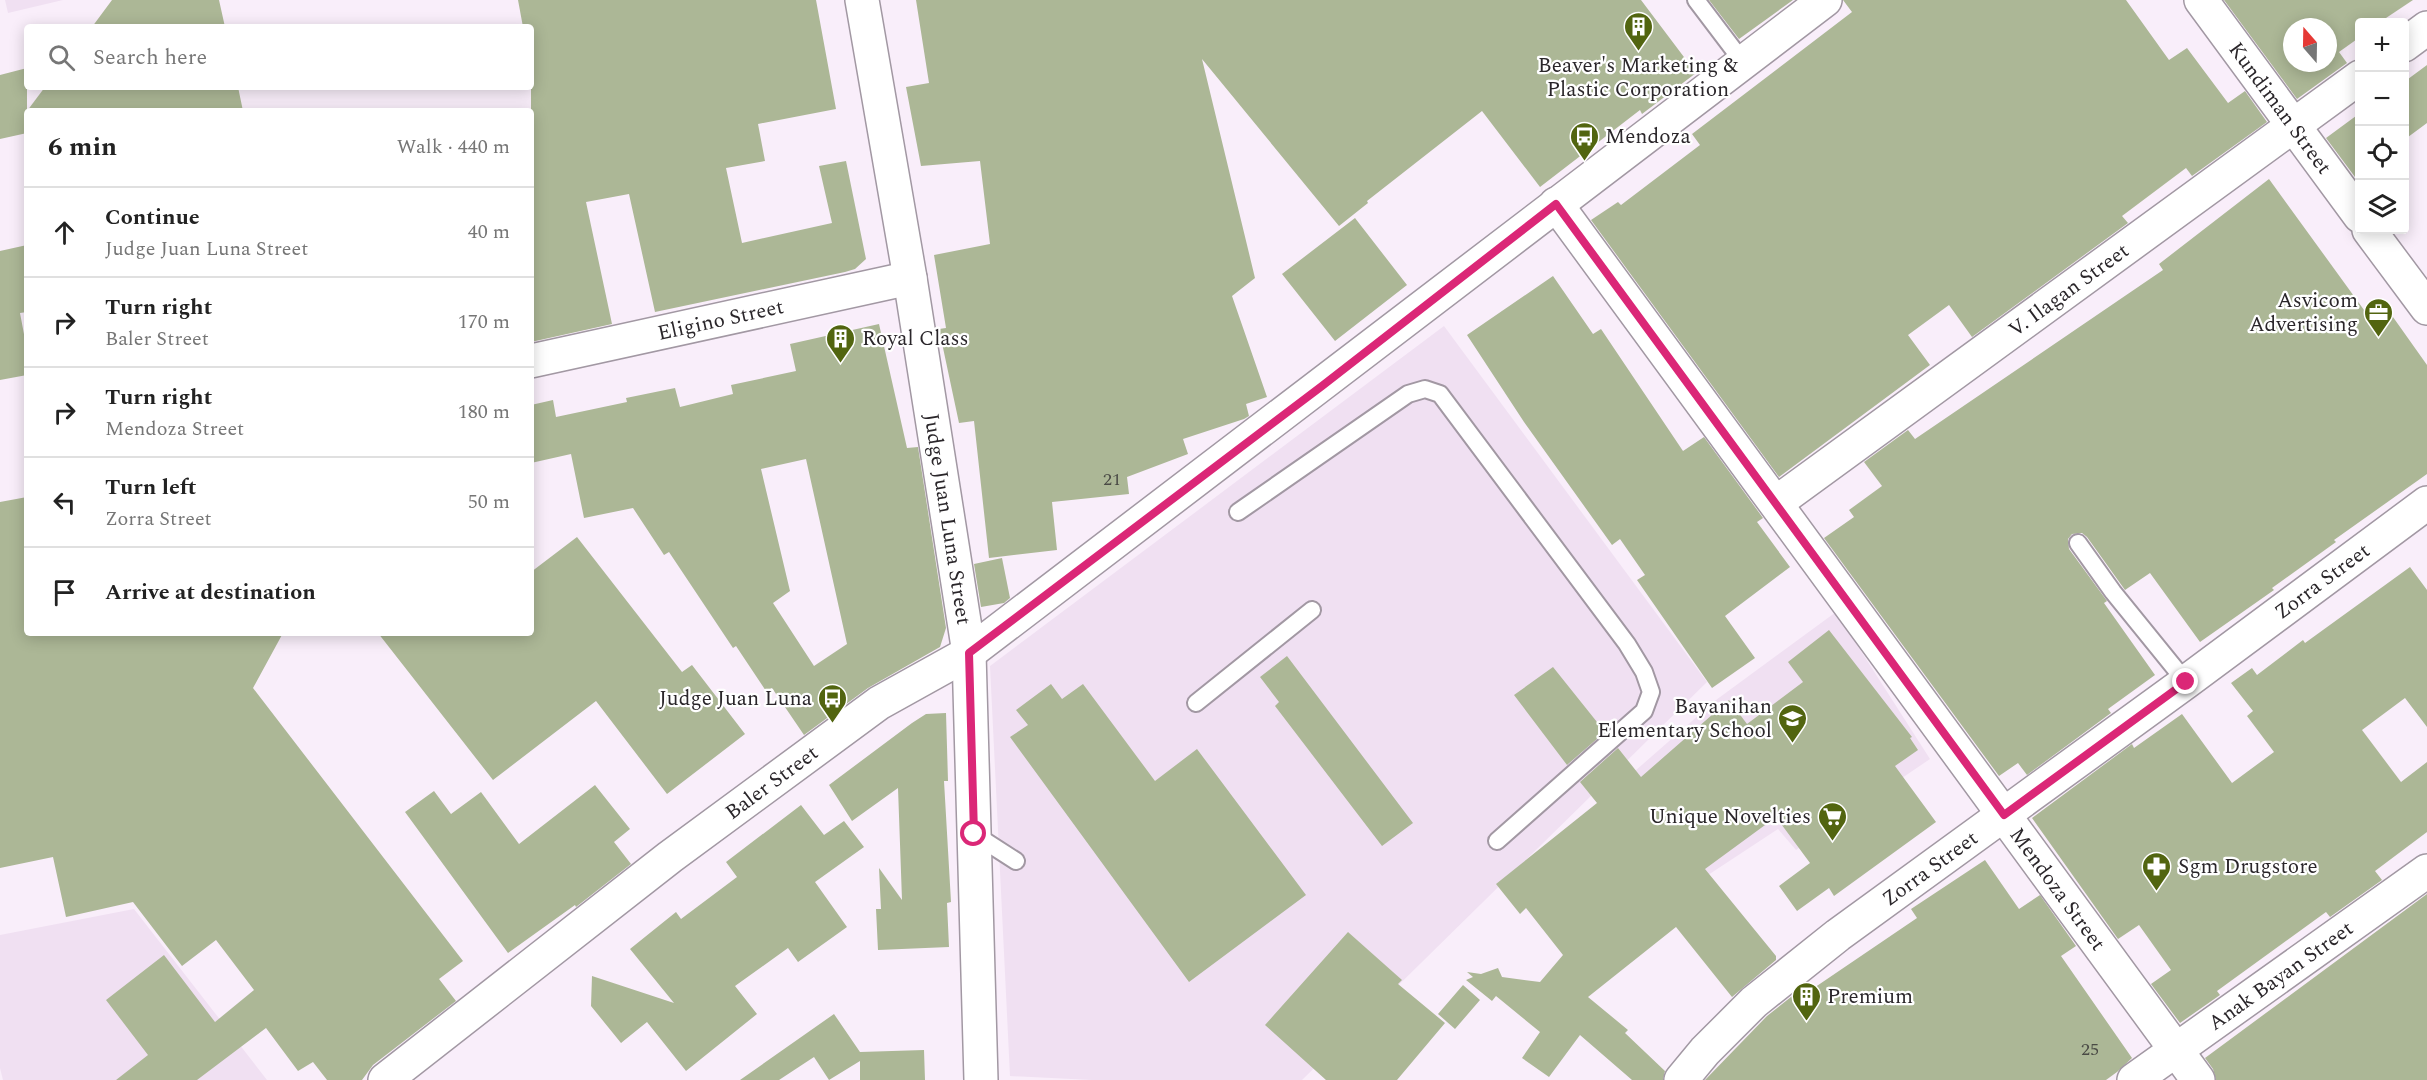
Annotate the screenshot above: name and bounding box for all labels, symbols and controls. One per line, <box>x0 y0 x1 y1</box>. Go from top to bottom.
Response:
building icon: Beaver's Marketing & Plastic Corporation <box>1622 10 1654 52</box>
north arrow <box>2283 18 2337 72</box>
map controls <box>2355 18 2409 234</box>
button: + <box>2355 18 2409 72</box>
search box <box>24 24 534 90</box>
street label: Kundiman Street <box>2220 36 2339 182</box>
icon: search <box>45 41 78 74</box>
text: Search here <box>93 41 207 74</box>
place label: Beaver's Marketing & Plastic Corporation <box>1538 50 1739 106</box>
button: − <box>2355 72 2409 126</box>
bus stop icon: Mendoza <box>1568 120 1600 162</box>
place label: Mendoza <box>1605 121 1692 153</box>
button: locate <box>2355 126 2409 180</box>
text: 6 min <box>48 127 117 167</box>
text: Walk · 440 m <box>397 132 510 162</box>
button: layers <box>2355 180 2409 234</box>
text: Continue <box>105 201 200 234</box>
icon: ahead <box>48 216 81 249</box>
text: 40 m <box>468 217 510 247</box>
text: Judge Juan Luna Street <box>105 234 308 264</box>
street label: V. Ilagan Street <box>2002 235 2136 345</box>
place label: Asvicom Advertising <box>2249 285 2358 341</box>
text: Turn right <box>105 291 212 324</box>
street label: Eligino Street <box>655 291 787 350</box>
office icon: Asvicom Advertising <box>2363 296 2395 338</box>
icon: right <box>48 306 81 339</box>
text: 170 m <box>458 307 510 337</box>
building icon: Royal Class <box>825 322 857 364</box>
place label: Royal Class <box>862 323 969 355</box>
text: Baler Street <box>105 324 209 354</box>
text: Turn right <box>105 381 212 414</box>
icon: right <box>48 396 81 429</box>
text: 180 m <box>458 397 510 427</box>
street label: Judge Juan Luna Street <box>915 411 979 627</box>
text: Mendoza Street <box>105 414 244 444</box>
house number: 21 <box>1103 466 1121 493</box>
text: Turn left <box>105 471 197 504</box>
icon: left <box>48 486 81 519</box>
text: 50 m <box>468 487 510 517</box>
text: Zorra Street <box>105 504 212 534</box>
street label: Zorra Street <box>2268 536 2377 628</box>
icon: arrive <box>48 576 81 609</box>
text: Arrive at destination <box>105 576 316 609</box>
route end <box>2172 668 2198 694</box>
bus stop icon: Judge Juan Luna <box>817 682 849 724</box>
place label: Judge Juan Luna <box>659 683 813 715</box>
place label: Bayanihan Elementary School <box>1597 691 1772 747</box>
school or university icon: Bayanihan Elementary School <box>1777 702 1809 744</box>
street label: Baler Street <box>719 738 826 828</box>
supermarket icon: Unique Novelties <box>1816 800 1848 842</box>
place label: Unique Novelties <box>1649 801 1811 833</box>
route start <box>960 820 986 846</box>
street label: Mendoza Street <box>2001 821 2113 958</box>
street label: Zorra Street <box>1876 823 1985 915</box>
pharmacy icon: Sgm Drugstore <box>2141 850 2173 892</box>
place label: Sgm Drugstore <box>2178 851 2318 883</box>
street label: Anak Bayan Street <box>2202 913 2360 1039</box>
building icon: Premium <box>1790 980 1822 1022</box>
place label: Premium <box>1827 981 1913 1013</box>
house number: 25 <box>2081 1036 2099 1063</box>

